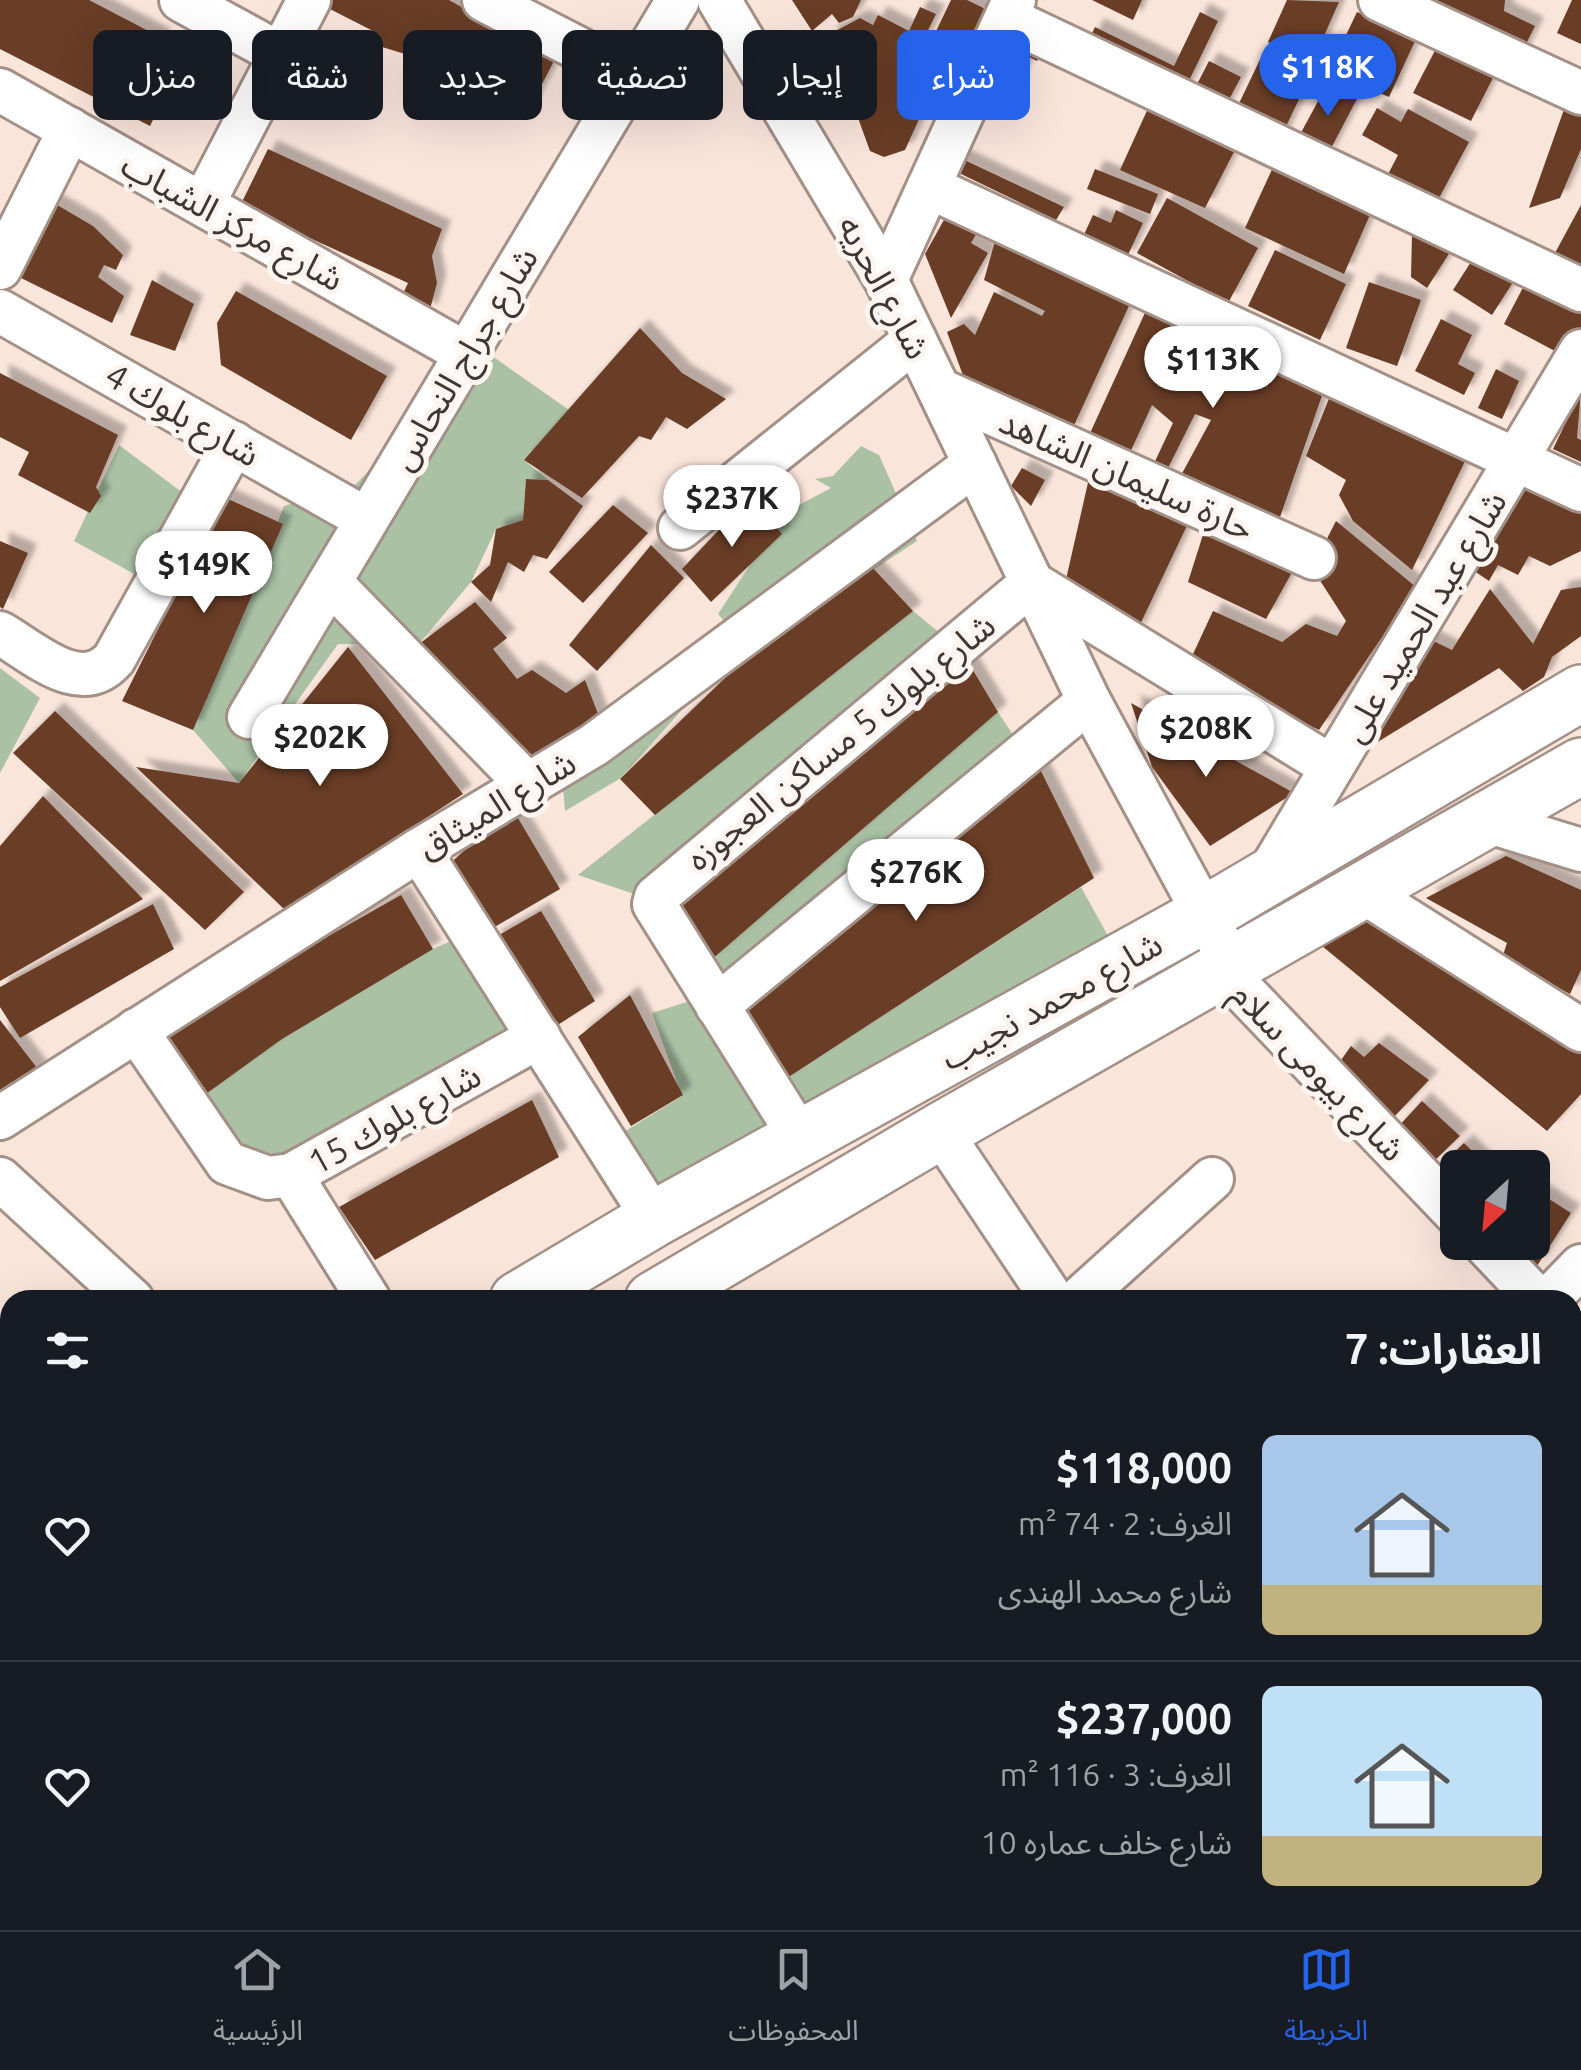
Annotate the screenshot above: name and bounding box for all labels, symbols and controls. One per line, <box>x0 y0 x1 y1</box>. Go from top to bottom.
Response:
chip: منزل <box>93 30 232 120</box>
chip: شقة <box>252 30 383 120</box>
chip: جديد <box>403 30 542 120</box>
chip: تصفية <box>562 30 723 120</box>
chip: إيجار <box>743 30 877 120</box>
chip: شراء <box>897 30 1030 120</box>
pin: $118K <box>1258 34 1398 119</box>
text: $118K <box>1281 48 1375 84</box>
street label: شارع مركز الشباب <box>112 144 351 305</box>
street label: شارع الحريه <box>824 209 939 369</box>
street label: شارع جراج النحاس <box>381 239 551 480</box>
pin: $113K <box>1143 326 1283 411</box>
text: $113K <box>1166 340 1260 376</box>
street label: شارع بلوك 4 <box>95 354 267 480</box>
street label: حارة سليمان الشاهد <box>993 400 1260 550</box>
pin: $237K <box>662 465 802 550</box>
text: $237K <box>685 479 779 515</box>
street label: شارع عبد الحميد على <box>1332 483 1520 752</box>
pin: $149K <box>134 531 274 616</box>
text: $149K <box>157 545 251 581</box>
street label: شارع بلوك 5 مساكن العجوزه <box>678 604 1007 883</box>
pin: $208K <box>1136 695 1276 780</box>
pin: $202K <box>250 704 390 789</box>
text: $208K <box>1159 709 1253 745</box>
text: $202K <box>273 718 367 754</box>
street label: شارع الميثاق <box>410 741 586 873</box>
pin: $276K <box>846 839 986 924</box>
text: $276K <box>869 853 963 889</box>
street label: شارع محمد نجيب <box>933 923 1172 1083</box>
street label: شارع بيومى سلام <box>1219 973 1414 1173</box>
street label: شارع بلوك 15 <box>301 1054 491 1188</box>
north arrow <box>1440 1150 1550 1260</box>
map controls <box>1440 1150 1550 1260</box>
icon: filters <box>40 1323 95 1378</box>
text: العقارات: 7 <box>1345 1325 1542 1372</box>
text: $118,000 <box>1056 1444 1232 1491</box>
icon: home <box>1342 1475 1462 1595</box>
text: الغرف: 2 · 74 m² <box>1018 1505 1232 1541</box>
icon: heart <box>40 1508 95 1563</box>
text: شارع محمد الهندى <box>998 1573 1232 1609</box>
text: $237,000 <box>1056 1695 1232 1742</box>
icon: home <box>1342 1726 1462 1846</box>
text: الغرف: 3 · 116 m² <box>1000 1756 1232 1792</box>
icon: heart <box>40 1759 95 1814</box>
text: شارع خلف عماره 10 <box>981 1824 1232 1860</box>
tab: الرئيسية <box>213 1942 303 2061</box>
tab: المحفوظات <box>729 1942 859 2061</box>
tab: الخريطة <box>1284 1942 1368 2061</box>

